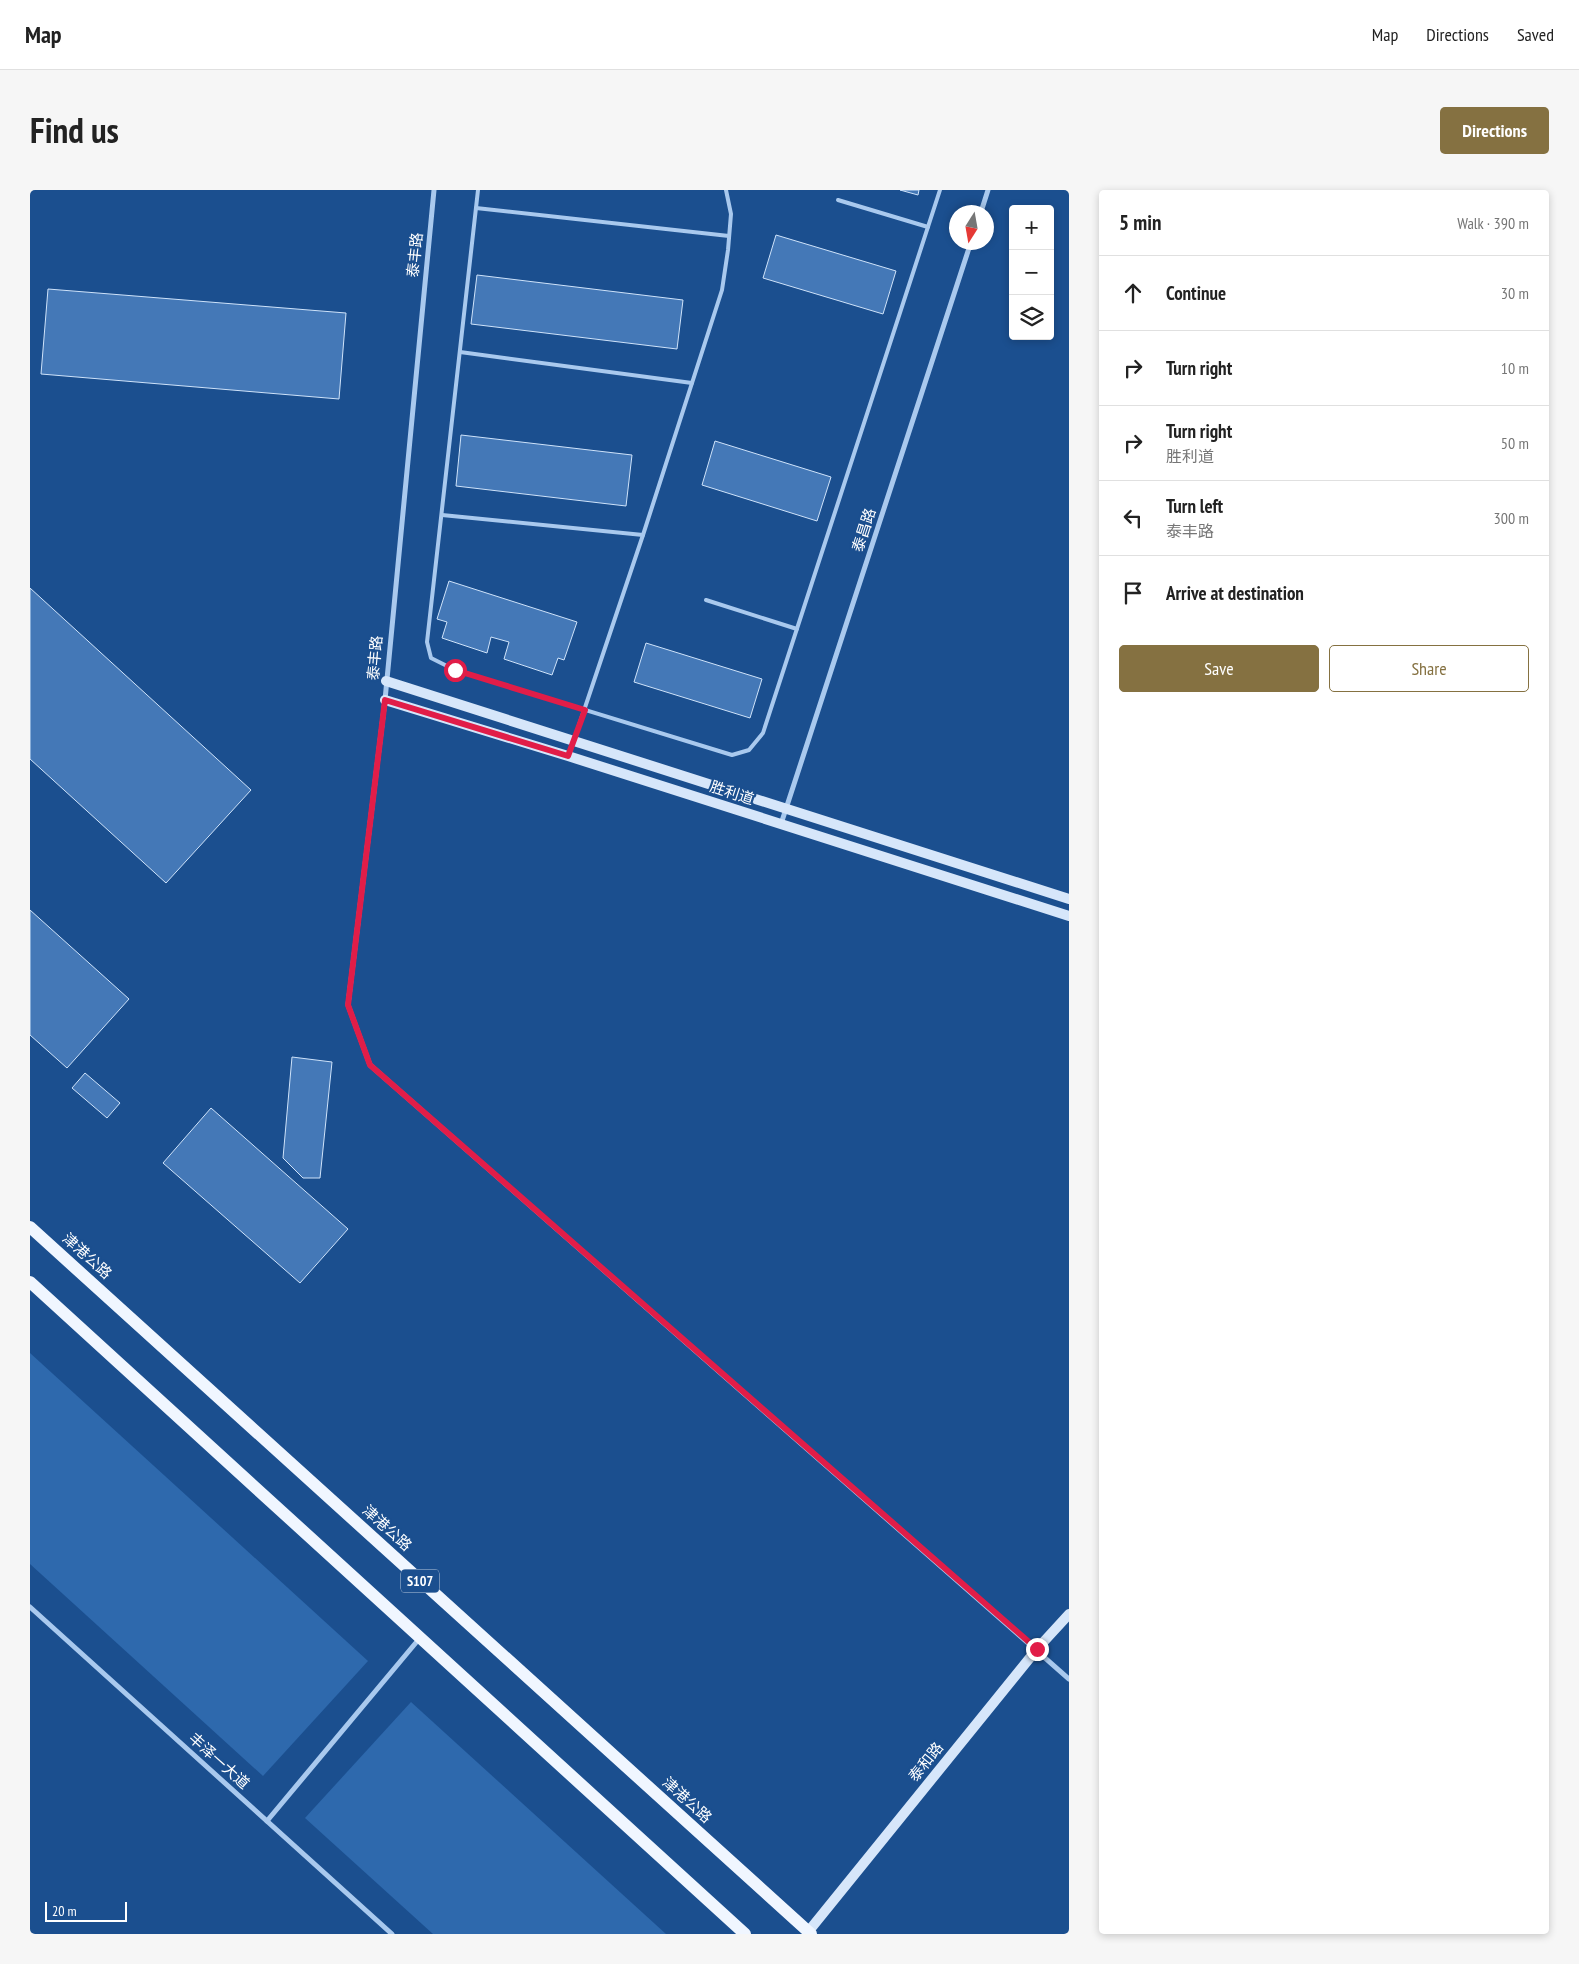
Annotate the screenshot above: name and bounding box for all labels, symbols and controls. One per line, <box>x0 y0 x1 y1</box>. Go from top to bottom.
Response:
text: Map <box>25 19 62 50</box>
text: Map <box>1372 23 1398 46</box>
text: Directions <box>1426 23 1489 46</box>
text: Saved <box>1517 23 1554 46</box>
text: Find us <box>30 107 119 153</box>
button: Directions <box>1440 107 1549 154</box>
north arrow <box>949 205 994 250</box>
map controls <box>1009 205 1054 340</box>
button: + <box>1009 205 1054 250</box>
text: 5 min <box>1119 209 1161 236</box>
text: Walk · 390 m <box>1457 213 1529 233</box>
street label: 泰丰路 <box>403 232 426 278</box>
button: − <box>1009 250 1054 295</box>
icon: ahead <box>1119 279 1147 307</box>
text: Continue <box>1166 281 1226 305</box>
text: 30 m <box>1501 283 1529 303</box>
button: layers <box>1009 295 1054 340</box>
icon: right <box>1119 354 1147 382</box>
text: Turn right <box>1166 356 1232 380</box>
text: 10 m <box>1501 358 1529 378</box>
text: Turn right <box>1166 419 1232 443</box>
icon: right <box>1119 429 1147 457</box>
text: 50 m <box>1501 433 1529 453</box>
text: 胜利道 <box>1166 446 1214 466</box>
text: Turn left <box>1166 494 1223 518</box>
icon: left <box>1119 504 1147 532</box>
street label: 泰昌路 <box>848 506 880 554</box>
text: 300 m <box>1494 508 1529 528</box>
text: 泰丰路 <box>1166 521 1214 541</box>
icon: arrive <box>1119 579 1147 607</box>
text: Arrive at destination <box>1166 581 1304 605</box>
street label: 泰丰路 <box>363 635 386 681</box>
button: Save <box>1119 645 1319 692</box>
button: Share <box>1329 645 1529 692</box>
route start <box>444 659 467 682</box>
street label: 胜利道 <box>708 777 756 809</box>
street label: 津港公路 <box>59 1228 116 1283</box>
street label: 津港公路 <box>359 1500 416 1555</box>
road number: S107 <box>401 1570 439 1592</box>
route end <box>1026 1638 1049 1661</box>
street label: 丰泽一大道 <box>185 1728 254 1793</box>
street label: 泰和路 <box>904 1738 947 1785</box>
street label: 津港公路 <box>659 1772 716 1827</box>
scale bar <box>45 1899 128 1922</box>
text: 20 m <box>52 1902 77 1920</box>

